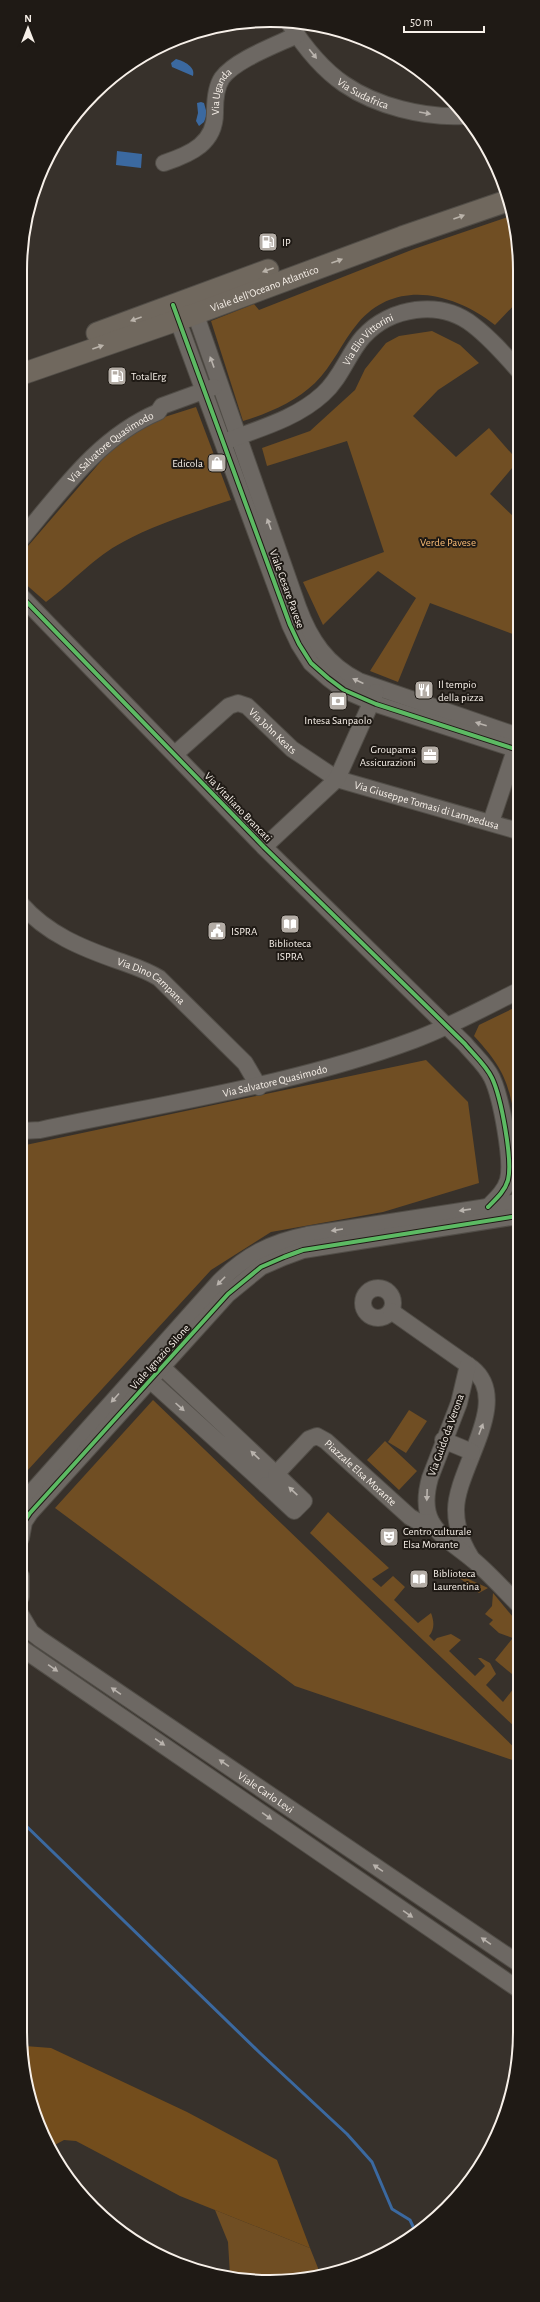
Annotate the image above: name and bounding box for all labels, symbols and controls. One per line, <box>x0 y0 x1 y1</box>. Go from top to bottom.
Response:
north arrow <box>8 8 48 48</box>
scale bar <box>404 8 484 34</box>
text: N <box>24 13 32 24</box>
text: 50 m <box>410 16 433 28</box>
one-way arrow <box>308 49 317 60</box>
street label: Via Uganda <box>209 66 233 115</box>
street label: Via Sudafrica <box>335 76 390 111</box>
one-way arrow <box>419 110 431 116</box>
one-way arrow <box>453 213 465 219</box>
fuel station icon: IP <box>257 231 279 253</box>
place label: IP <box>282 237 291 248</box>
one-way arrow <box>331 258 343 264</box>
street label: Viale dell'Oceano Atlantico <box>209 263 320 313</box>
one-way arrow <box>262 268 274 274</box>
street label: Via Elio Vittorini <box>340 311 395 367</box>
one-way arrow <box>130 316 142 322</box>
one-way arrow <box>93 344 105 350</box>
one-way arrow <box>209 355 215 367</box>
fuel station icon: TotalErg <box>106 365 128 387</box>
place label: TotalErg <box>131 371 167 382</box>
street label: Via Salvatore Quasimodo <box>65 409 155 484</box>
shop icon: Edicola <box>206 452 228 474</box>
place label: Edicola <box>172 458 203 469</box>
one-way arrow <box>266 518 272 530</box>
park label: Verde Pavese <box>420 537 476 548</box>
street label: Viale Cesare Pavese <box>268 548 306 630</box>
one-way arrow <box>352 677 364 683</box>
restaurant icon: Il tempio della pizza <box>413 679 435 701</box>
place label: Il tempio della pizza <box>438 679 484 703</box>
bank icon: Intesa Sanpaolo <box>327 690 349 712</box>
street label: Via John Keats <box>247 706 298 756</box>
place label: Intesa Sanpaolo <box>304 715 372 726</box>
one-way arrow <box>474 720 486 726</box>
place label: Groupama Assicurazioni <box>360 744 416 768</box>
office icon: Groupama Assicurazioni <box>419 744 441 766</box>
street label: Via Vitaliano Brancati <box>202 770 274 844</box>
street label: Via Giuseppe Tomasi di Lampedusa <box>353 779 501 831</box>
library icon: Biblioteca ISPRA <box>279 913 301 935</box>
public building icon: ISPRA <box>206 920 228 942</box>
place label: ISPRA <box>231 926 258 937</box>
place label: Biblioteca ISPRA <box>269 938 311 962</box>
street label: Via Dino Campana <box>116 955 187 1006</box>
street label: Via Salvatore Quasimodo <box>222 1063 328 1098</box>
one-way arrow <box>459 1207 471 1213</box>
one-way arrow <box>331 1227 343 1233</box>
one-way arrow <box>216 1276 226 1286</box>
street label: Viale Ignazio Silone <box>128 1322 192 1392</box>
one-way arrow <box>111 1393 120 1403</box>
street label: Via Guido da Verona <box>426 1393 466 1477</box>
one-way arrow <box>175 1403 185 1412</box>
one-way arrow <box>479 1423 485 1435</box>
street label: Piazzale Elsa Morante <box>323 1437 399 1508</box>
one-way arrow <box>250 1450 260 1460</box>
one-way arrow <box>288 1486 298 1495</box>
one-way arrow <box>424 1489 430 1502</box>
theatre icon: Centro culturale Elsa Morante <box>378 1526 400 1548</box>
place label: Centro culturale Elsa Morante <box>403 1526 471 1550</box>
library icon: Biblioteca Laurentina <box>408 1568 430 1590</box>
place label: Biblioteca Laurentina <box>433 1568 479 1592</box>
one-way arrow <box>48 1664 58 1672</box>
one-way arrow <box>111 1687 121 1695</box>
one-way arrow <box>155 1738 165 1746</box>
one-way arrow <box>218 1760 230 1767</box>
street label: Viale Carlo Levi <box>236 1769 296 1815</box>
one-way arrow <box>262 1812 272 1820</box>
one-way arrow <box>373 1864 383 1872</box>
one-way arrow <box>403 1910 414 1918</box>
one-way arrow <box>480 1937 491 1945</box>

